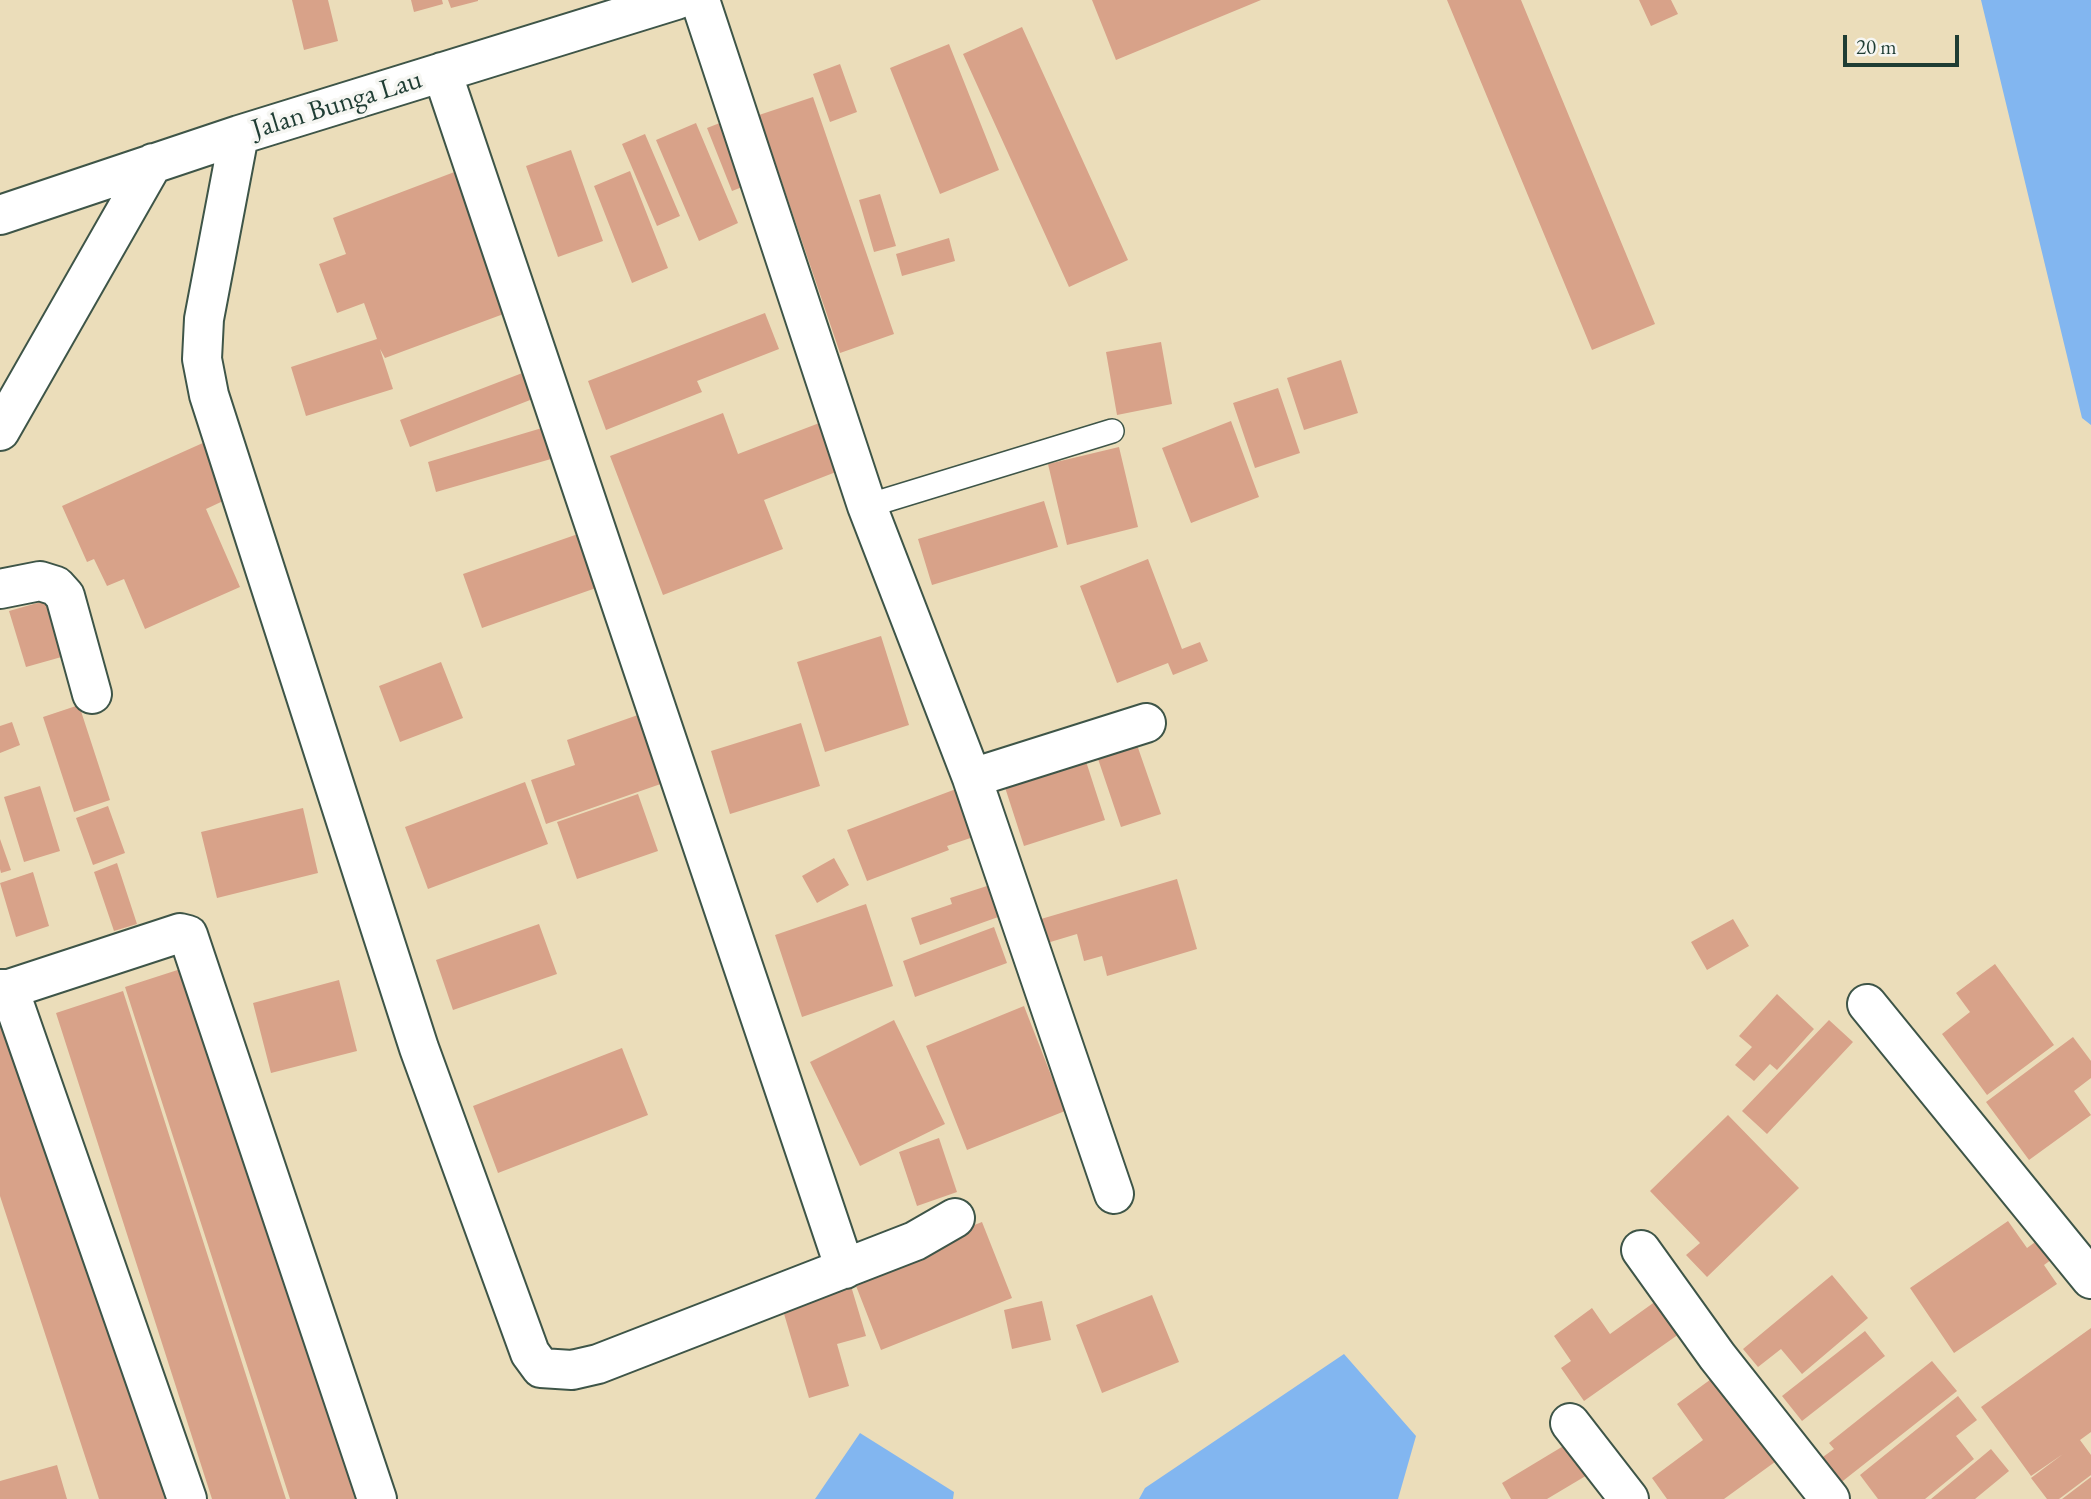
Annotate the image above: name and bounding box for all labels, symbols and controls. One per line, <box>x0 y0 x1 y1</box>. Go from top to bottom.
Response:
scale bar <box>1846 21 1962 65</box>
text: 20 m <box>1856 33 1897 60</box>
street label: Jalan Bunga Lau <box>248 63 426 147</box>

